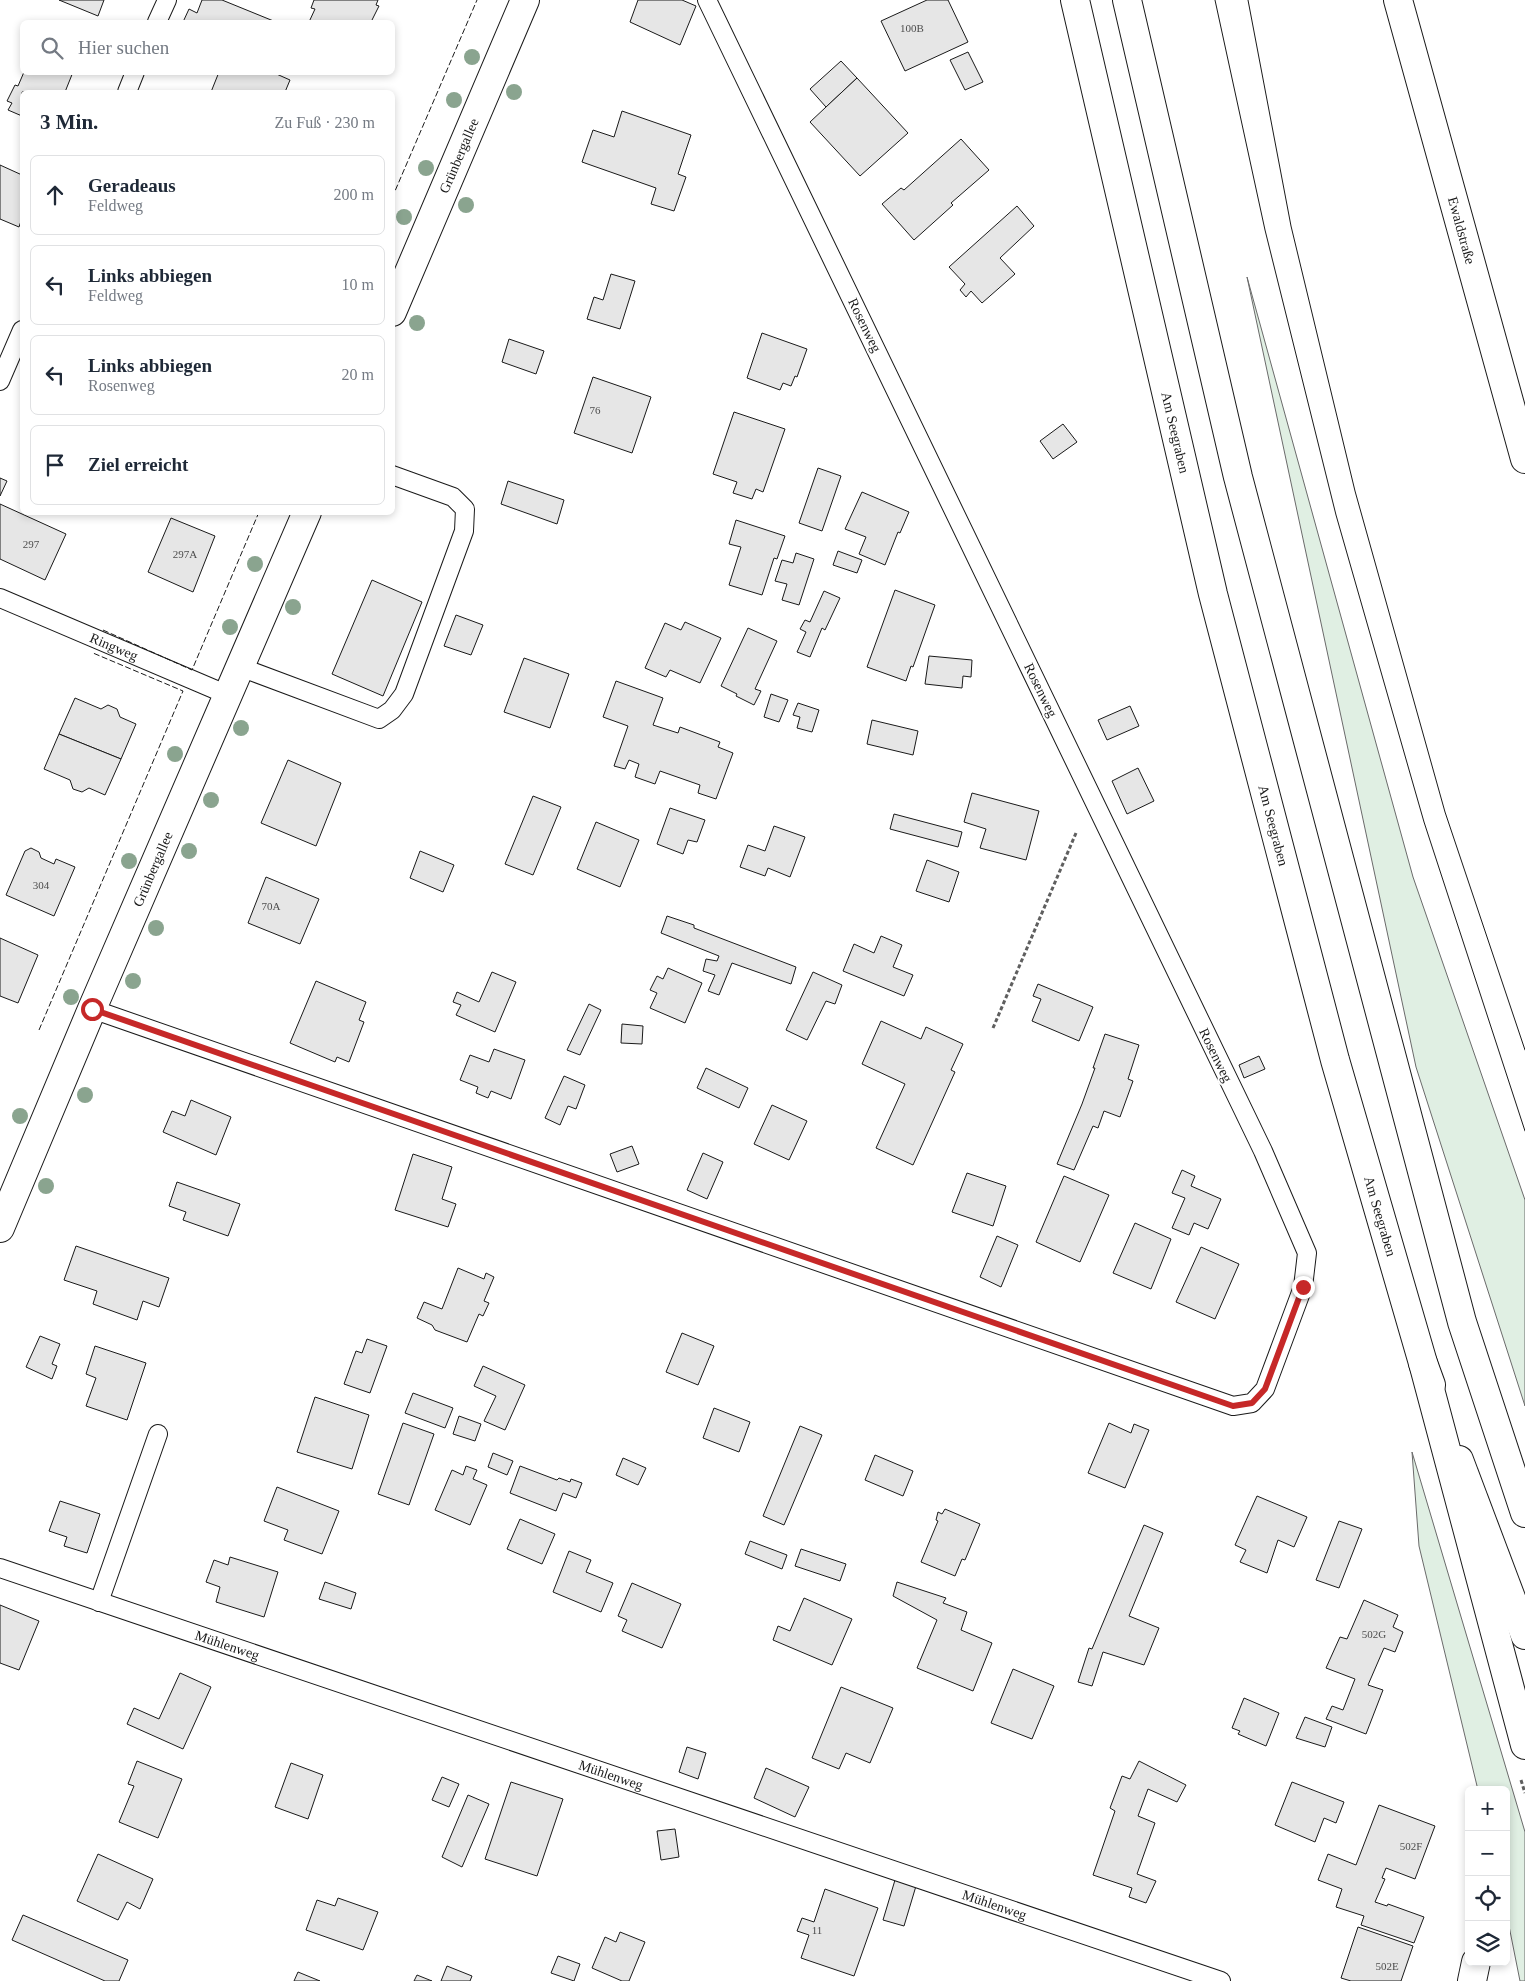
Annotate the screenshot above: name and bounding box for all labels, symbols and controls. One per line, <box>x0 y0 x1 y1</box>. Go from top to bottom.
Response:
search box <box>20 20 395 75</box>
house number: 100B <box>900 22 924 34</box>
icon: search <box>38 34 66 62</box>
text: Hier suchen <box>78 37 169 58</box>
text: 3 Min. <box>40 110 98 134</box>
text: Zu Fuß · 230 m <box>275 114 375 131</box>
street label: Grünbergallee <box>437 116 482 195</box>
text: Geradeaus <box>88 175 176 196</box>
icon: ahead <box>41 181 69 209</box>
text: 200 m <box>334 186 374 203</box>
street label: Ewaldstraße <box>1445 195 1478 266</box>
text: Feldweg <box>88 197 143 214</box>
text: Links abbiegen <box>88 265 212 286</box>
icon: left <box>41 271 69 299</box>
text: 10 m <box>342 276 374 293</box>
text: Feldweg <box>88 287 143 304</box>
street label: Rosenweg <box>845 296 884 355</box>
text: Links abbiegen <box>88 355 212 376</box>
icon: left <box>41 361 69 389</box>
text: 20 m <box>342 366 374 383</box>
text: Rosenweg <box>88 377 155 394</box>
street label: Am Seegraben <box>1158 391 1192 475</box>
house number: 76 <box>590 404 601 416</box>
icon: arrive <box>41 451 69 479</box>
text: Ziel erreicht <box>88 454 188 475</box>
house number: 297 <box>23 538 40 550</box>
house number: 297A <box>173 548 197 560</box>
street label: Ringweg <box>88 630 140 664</box>
street label: Rosenweg <box>1021 661 1060 720</box>
street label: Am Seegraben <box>1255 784 1291 867</box>
street label: Grünbergallee <box>130 830 176 909</box>
house number: 304 <box>33 879 50 891</box>
house number: 70A <box>262 900 281 912</box>
route start <box>81 998 104 1021</box>
street label: Rosenweg <box>1196 1026 1235 1085</box>
street label: Am Seegraben <box>1361 1174 1399 1258</box>
route end <box>1292 1276 1315 1299</box>
street label: Mühlenweg <box>193 1628 261 1663</box>
house number: 502G <box>1362 1628 1386 1640</box>
street label: Mühlenweg <box>577 1757 645 1793</box>
map controls <box>1465 1786 1510 1966</box>
button: + <box>1465 1786 1510 1831</box>
button: − <box>1465 1831 1510 1876</box>
house number: 502F <box>1400 1840 1422 1852</box>
button: locate <box>1465 1876 1510 1921</box>
street label: Mühlenweg <box>960 1887 1029 1923</box>
button: layers <box>1465 1921 1510 1966</box>
house number: 11 <box>812 1924 822 1936</box>
house number: 502E <box>1375 1960 1399 1972</box>

